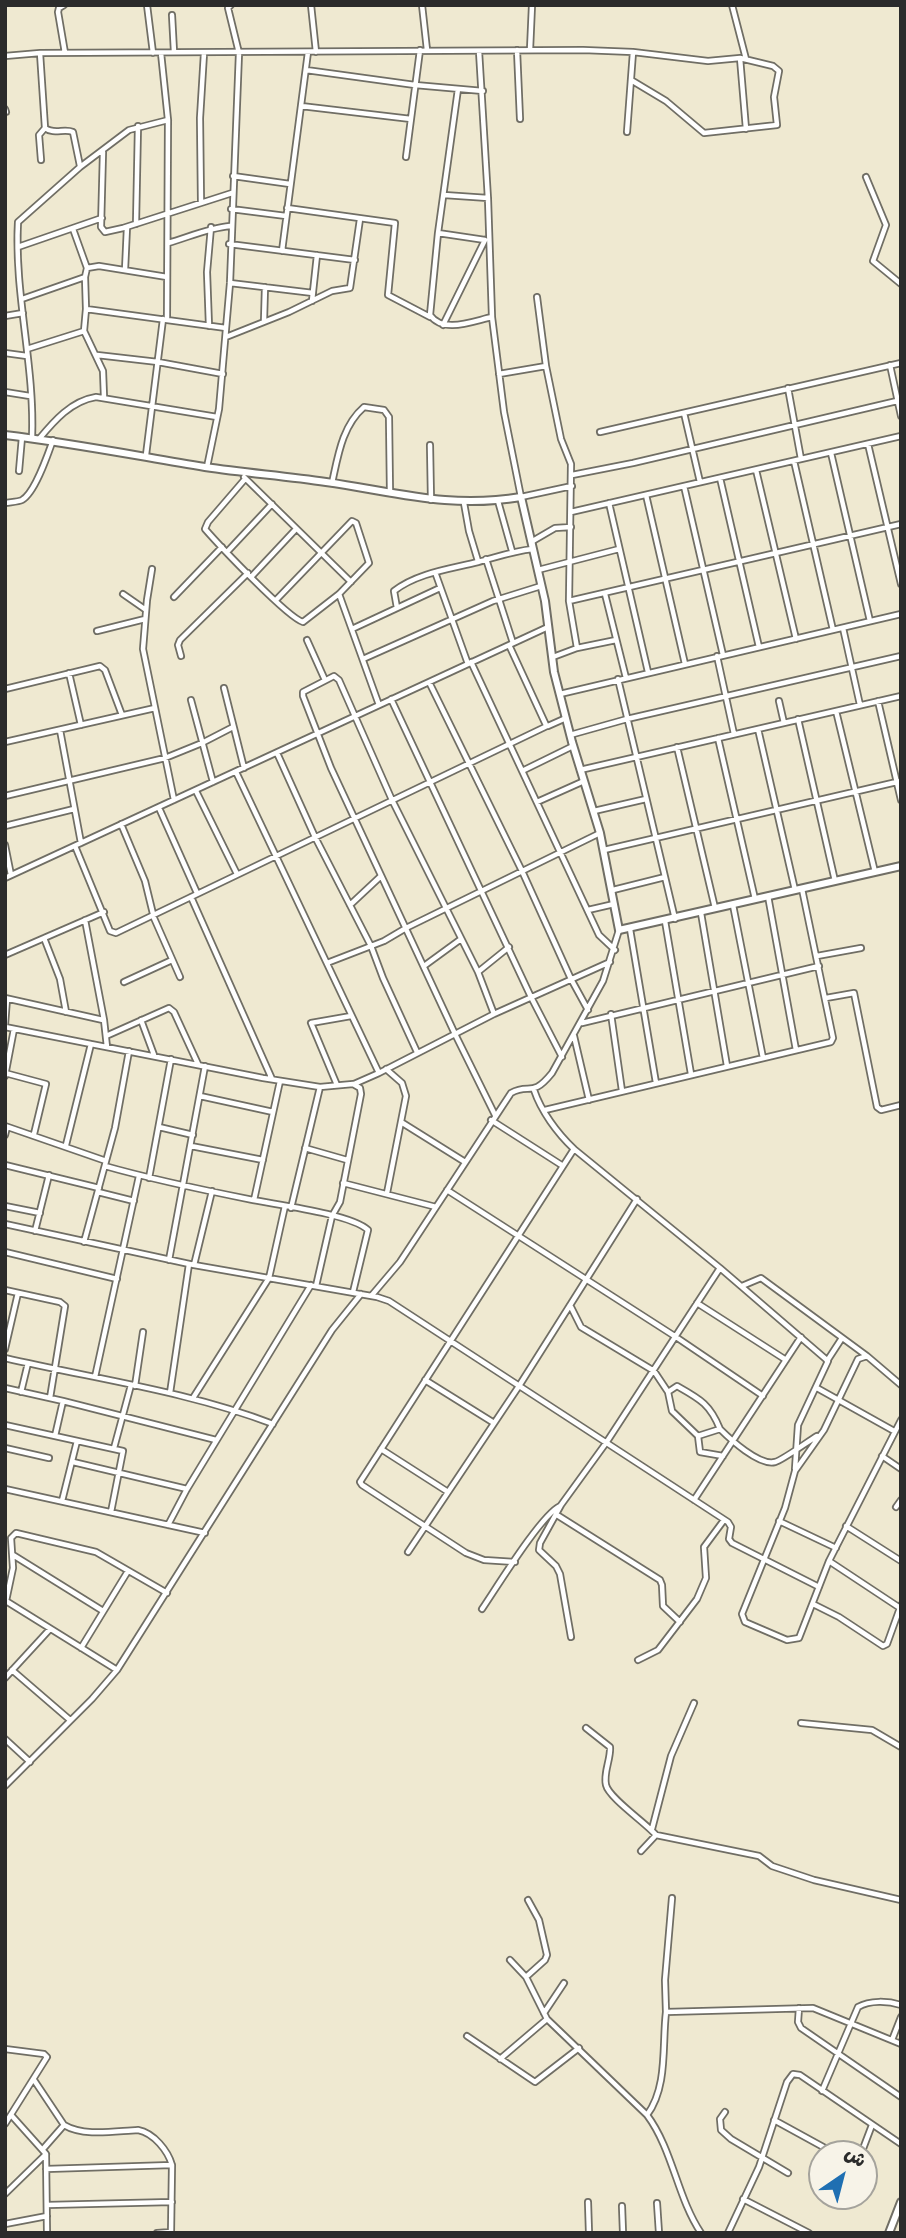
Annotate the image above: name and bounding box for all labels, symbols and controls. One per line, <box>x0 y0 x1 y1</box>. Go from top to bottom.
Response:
north arrow <box>808 2140 878 2210</box>
text: ش <box>839 2144 869 2174</box>

